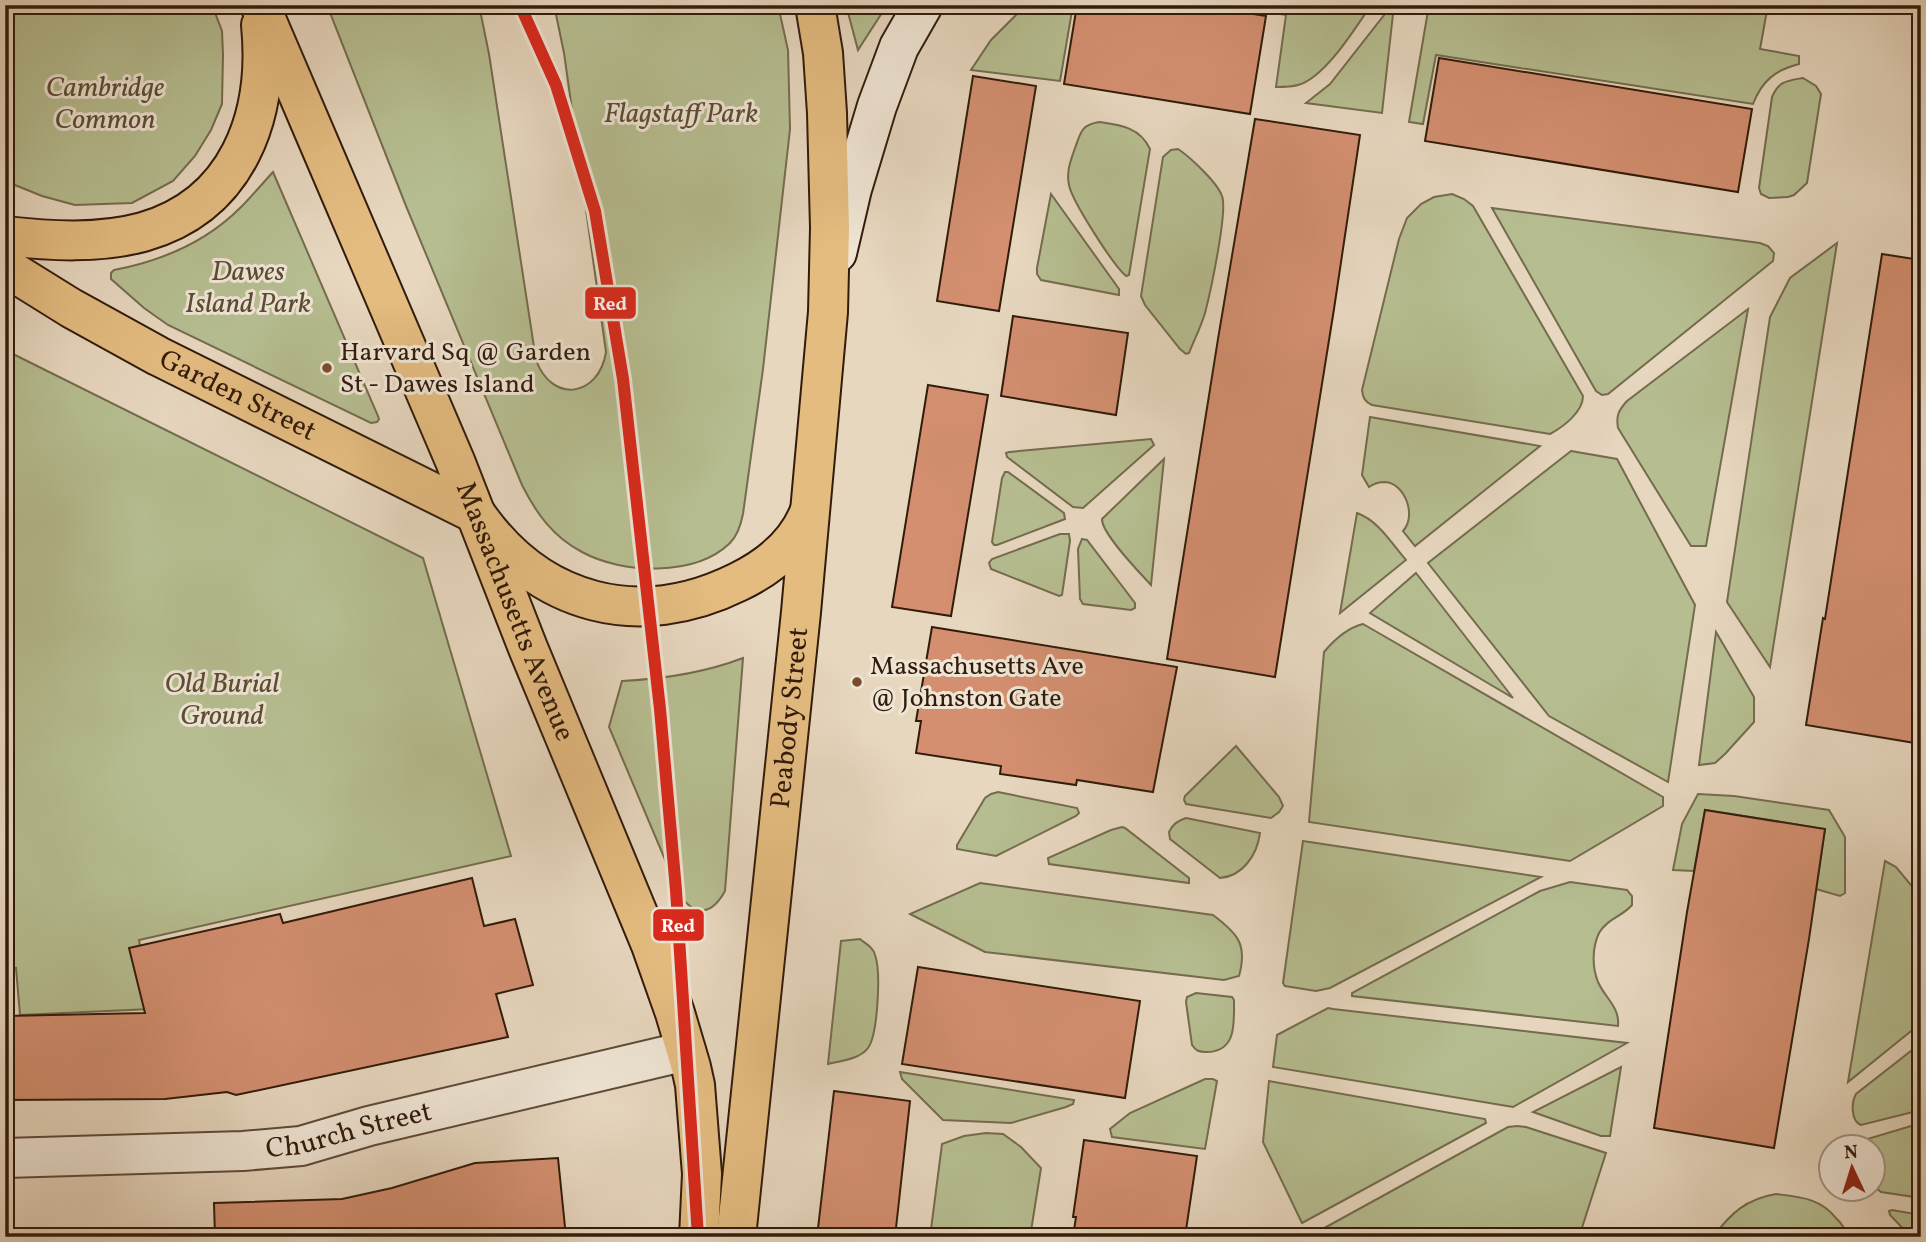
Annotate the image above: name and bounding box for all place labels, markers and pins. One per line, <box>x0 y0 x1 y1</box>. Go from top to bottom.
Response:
place label: Harvard Sq @ Garden St - Dawes Island <box>340 335 591 403</box>
marker: Harvard Sq @ Garden St - Dawes Island <box>320 361 334 375</box>
place label: Massachusetts Ave @ Johnston Gate <box>870 649 1084 717</box>
marker: Massachusetts Ave @ Johnston Gate <box>850 675 864 689</box>

